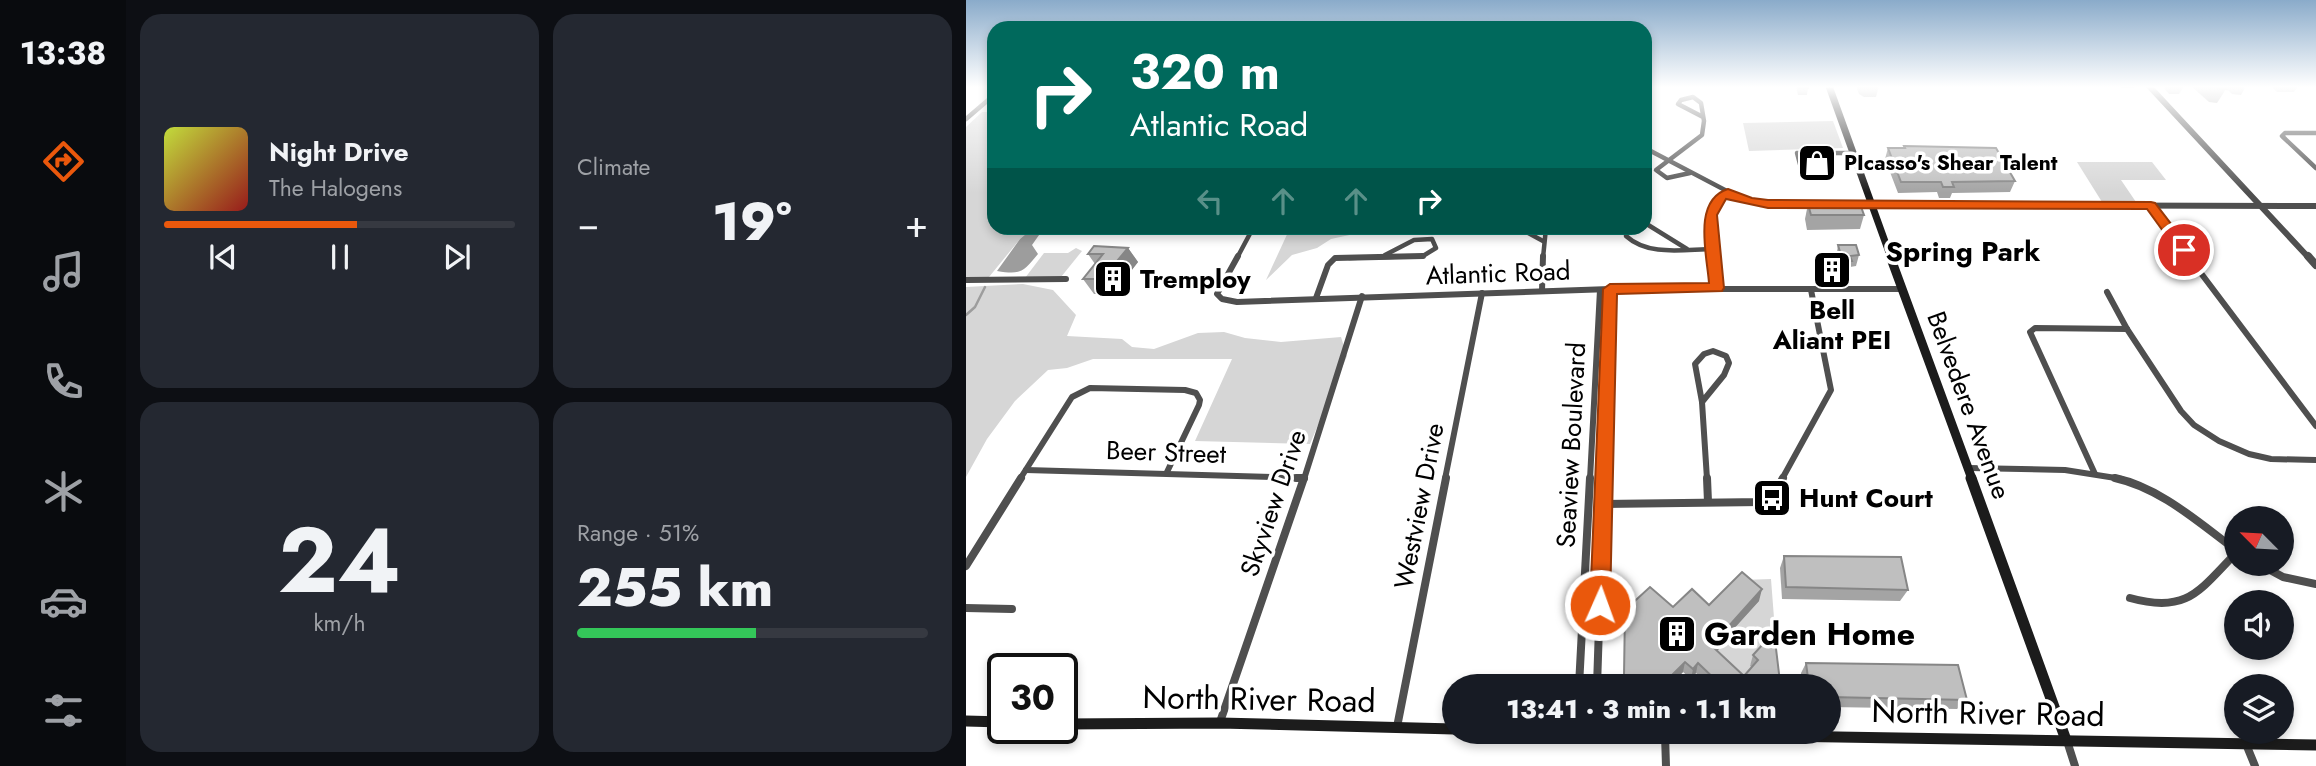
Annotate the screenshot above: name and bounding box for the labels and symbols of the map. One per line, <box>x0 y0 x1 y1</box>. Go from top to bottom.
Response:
shop icon: PIcasso's Shear Talent <box>1796 142 1838 184</box>
place label: PIcasso's Shear Talent <box>1844 148 2058 178</box>
pin <box>2154 220 2214 280</box>
district label: Spring Park <box>1886 231 2040 272</box>
building icon: Bell Aliant PEI <box>1811 249 1853 291</box>
street label: Atlantic Road <box>1425 251 1571 295</box>
building icon: Tremploy <box>1092 258 1134 300</box>
place label: Tremploy <box>1140 260 1251 298</box>
place label: Bell Aliant PEI <box>1772 291 1891 359</box>
street label: Belvedere Avenue <box>1917 306 2021 504</box>
street label: Seaview Boulevard <box>1547 341 1595 549</box>
street label: Westview Drive <box>1384 420 1454 592</box>
street label: Skyview Drive <box>1230 425 1316 581</box>
street label: Beer Street <box>1105 431 1227 473</box>
bus stop icon: Hunt Court <box>1751 477 1793 519</box>
place label: Hunt Court <box>1799 479 1934 517</box>
north arrow <box>2224 506 2294 576</box>
position arrow <box>1563 568 1637 642</box>
place label: Garden Home <box>1704 611 1915 657</box>
building icon: Garden Home <box>1656 613 1698 655</box>
speed limit sign: 30 <box>987 653 1078 744</box>
street label: North River Road <box>1142 674 1376 724</box>
street label: North River Road <box>1871 688 2105 738</box>

